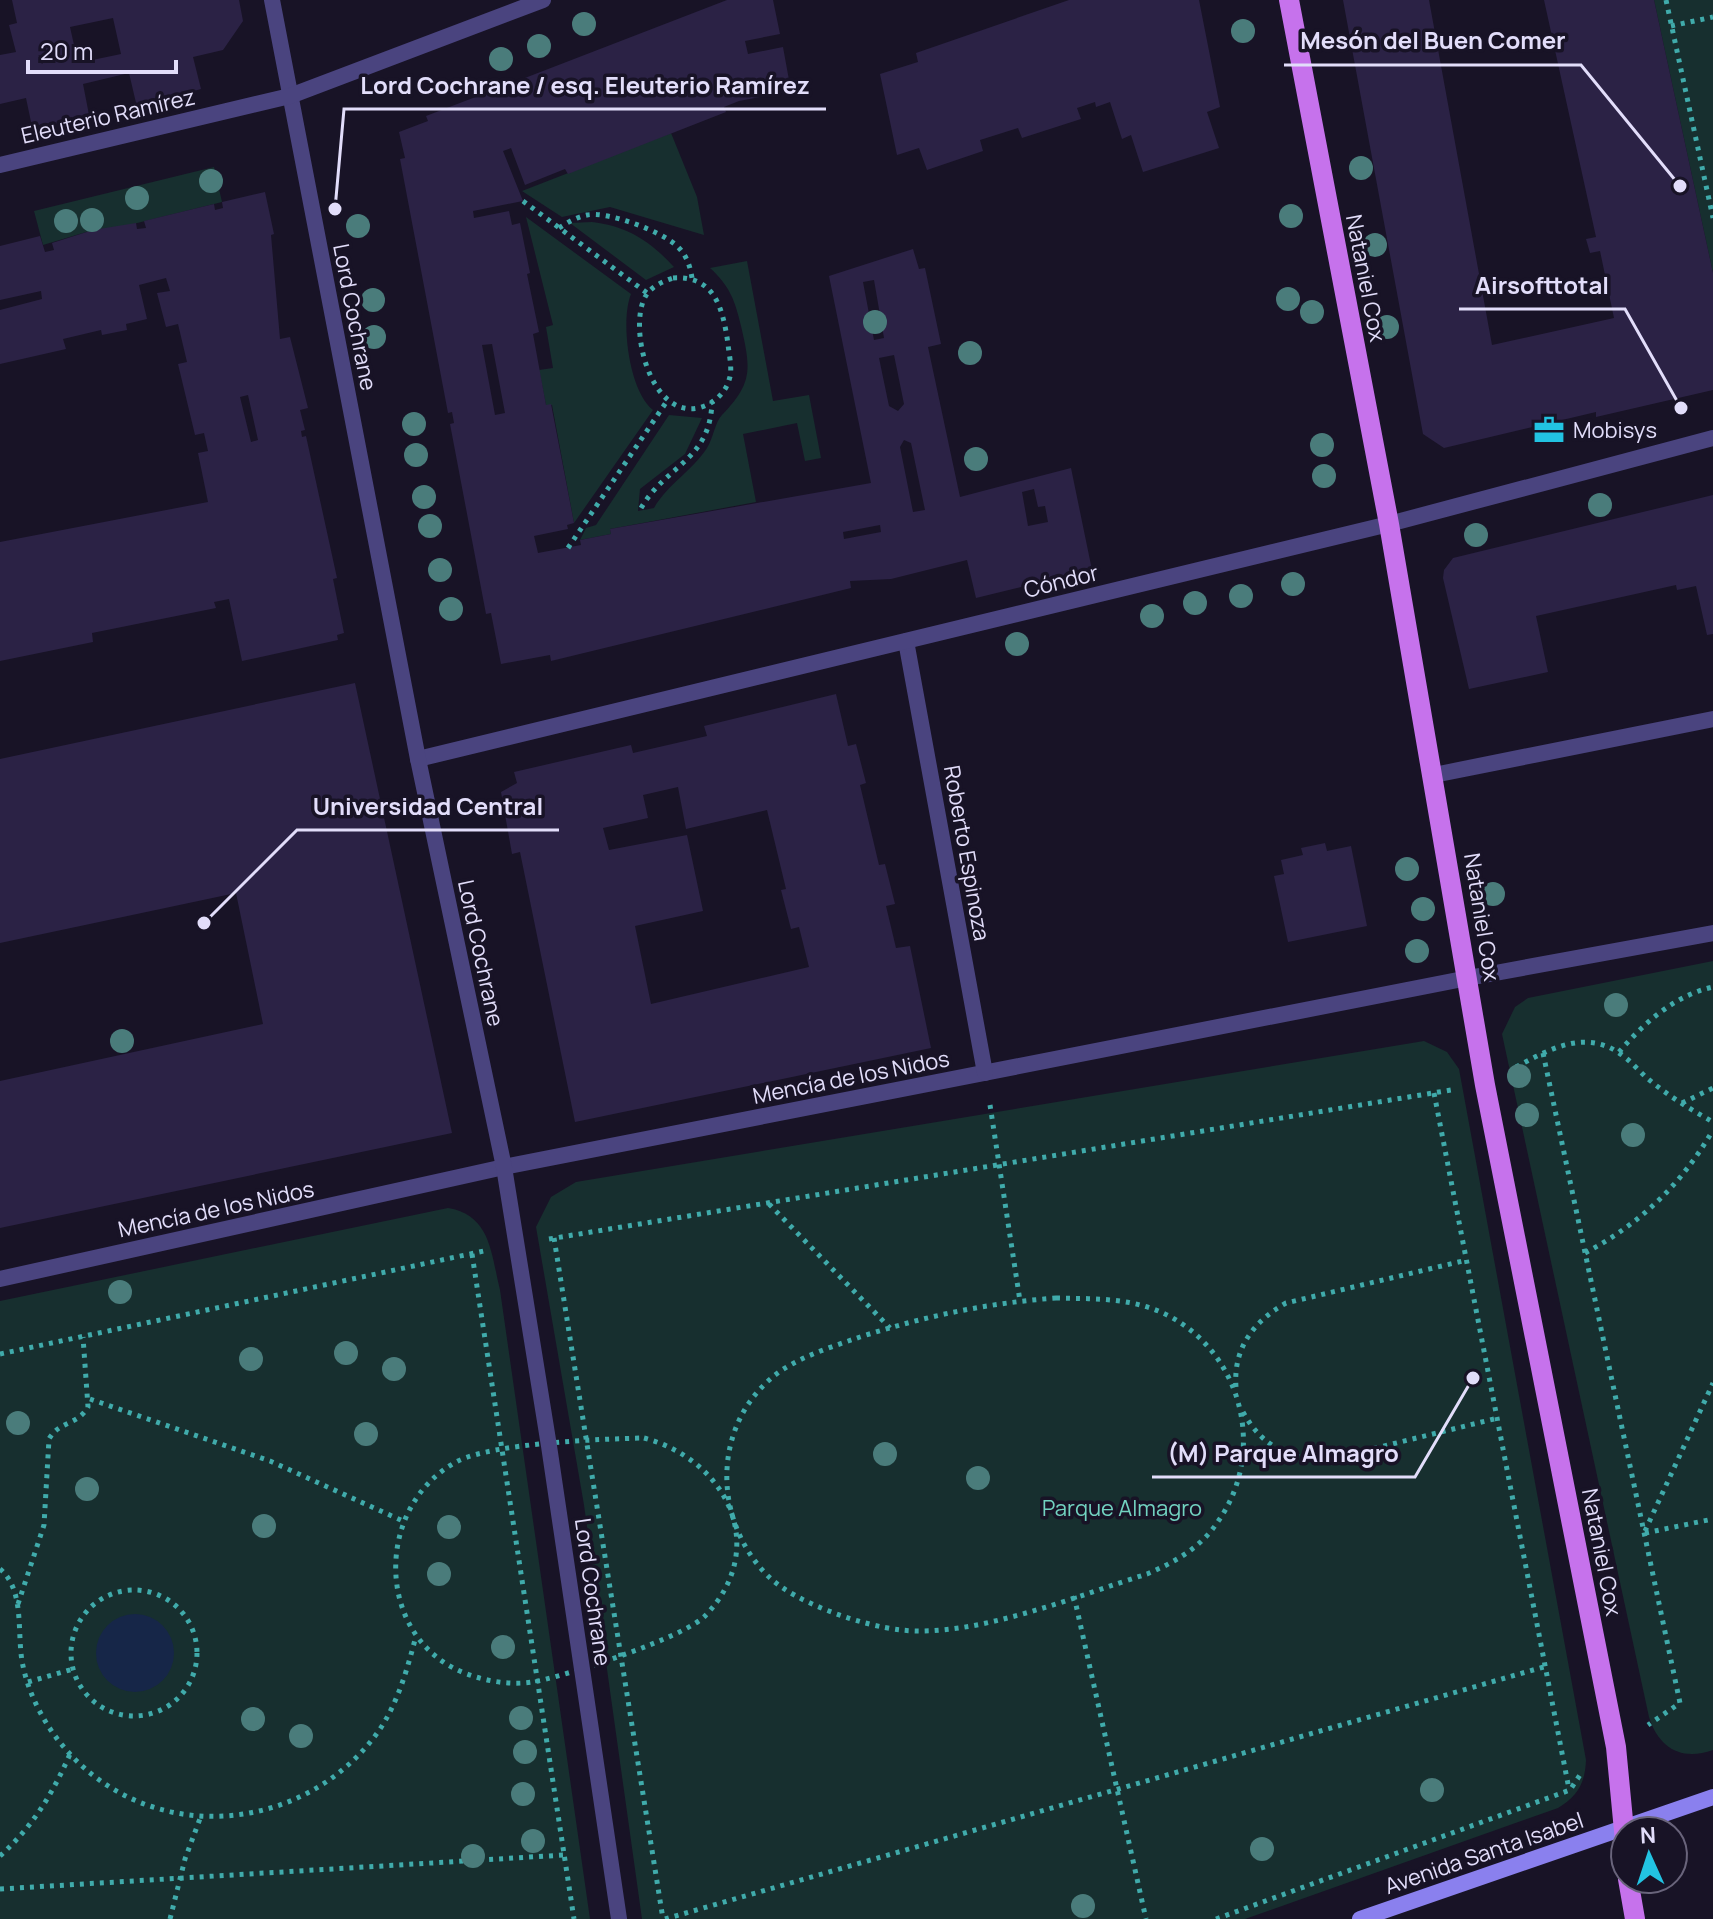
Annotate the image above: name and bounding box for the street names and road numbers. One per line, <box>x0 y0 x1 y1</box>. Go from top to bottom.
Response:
street label: Eleuterio Ramírez <box>18 81 198 151</box>
street label: Nataniel Cox <box>1339 212 1393 345</box>
street label: Lord Cochrane <box>326 241 384 393</box>
street label: Cóndor <box>1021 557 1101 605</box>
street label: Roberto Espinoza <box>937 763 997 943</box>
street label: Nataniel Cox <box>1457 851 1507 983</box>
street label: Lord Cochrane <box>451 877 511 1029</box>
street label: Mencía de los Nidos <box>750 1043 952 1111</box>
street label: Mencía de los Nidos <box>115 1174 317 1244</box>
street label: Nataniel Cox <box>1575 1486 1629 1619</box>
street label: Lord Cochrane <box>568 1516 618 1668</box>
street label: Avenida Santa Isabel <box>1381 1805 1587 1901</box>

